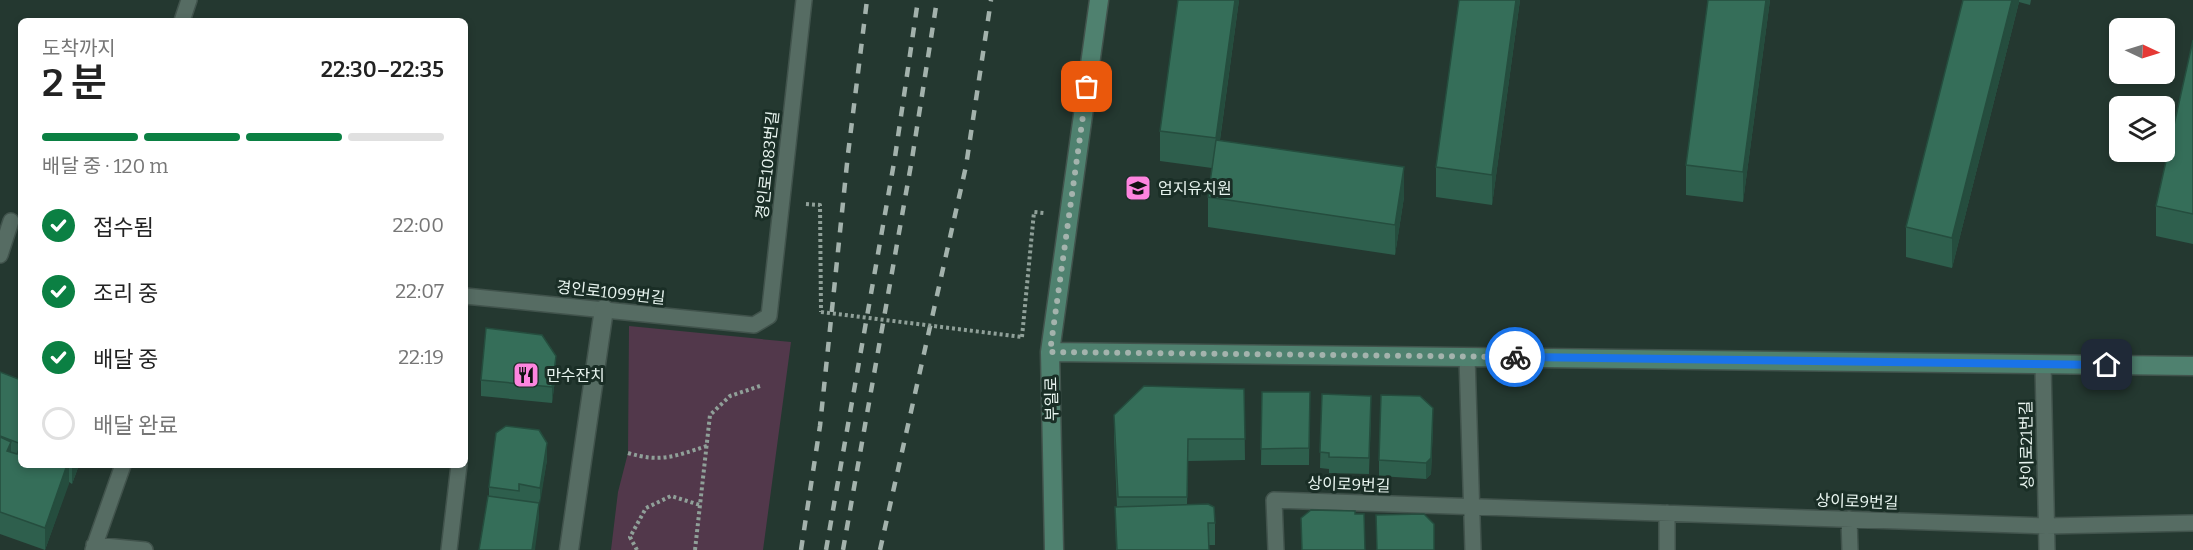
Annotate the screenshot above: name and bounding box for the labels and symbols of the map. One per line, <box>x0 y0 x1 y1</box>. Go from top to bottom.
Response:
north arrow <box>2109 18 2175 84</box>
pin <box>1061 61 1112 112</box>
street label: 경인로1083번길 <box>752 110 783 220</box>
school or university icon: 엄지유치원 <box>1123 173 1153 203</box>
place label: 엄지유치원 <box>1158 179 1232 198</box>
street label: 경인로1099번길 <box>556 277 666 308</box>
courier <box>1485 327 1545 387</box>
pin <box>2081 339 2132 390</box>
restaurant icon: 만수잔치 <box>511 360 541 390</box>
place label: 만수잔치 <box>546 366 605 385</box>
street label: 부일로 <box>1042 376 1061 421</box>
street label: 상이로21번길 <box>2016 400 2037 490</box>
street label: 상이로9번길 <box>1307 474 1391 495</box>
street label: 상이로9번길 <box>1815 491 1899 512</box>

